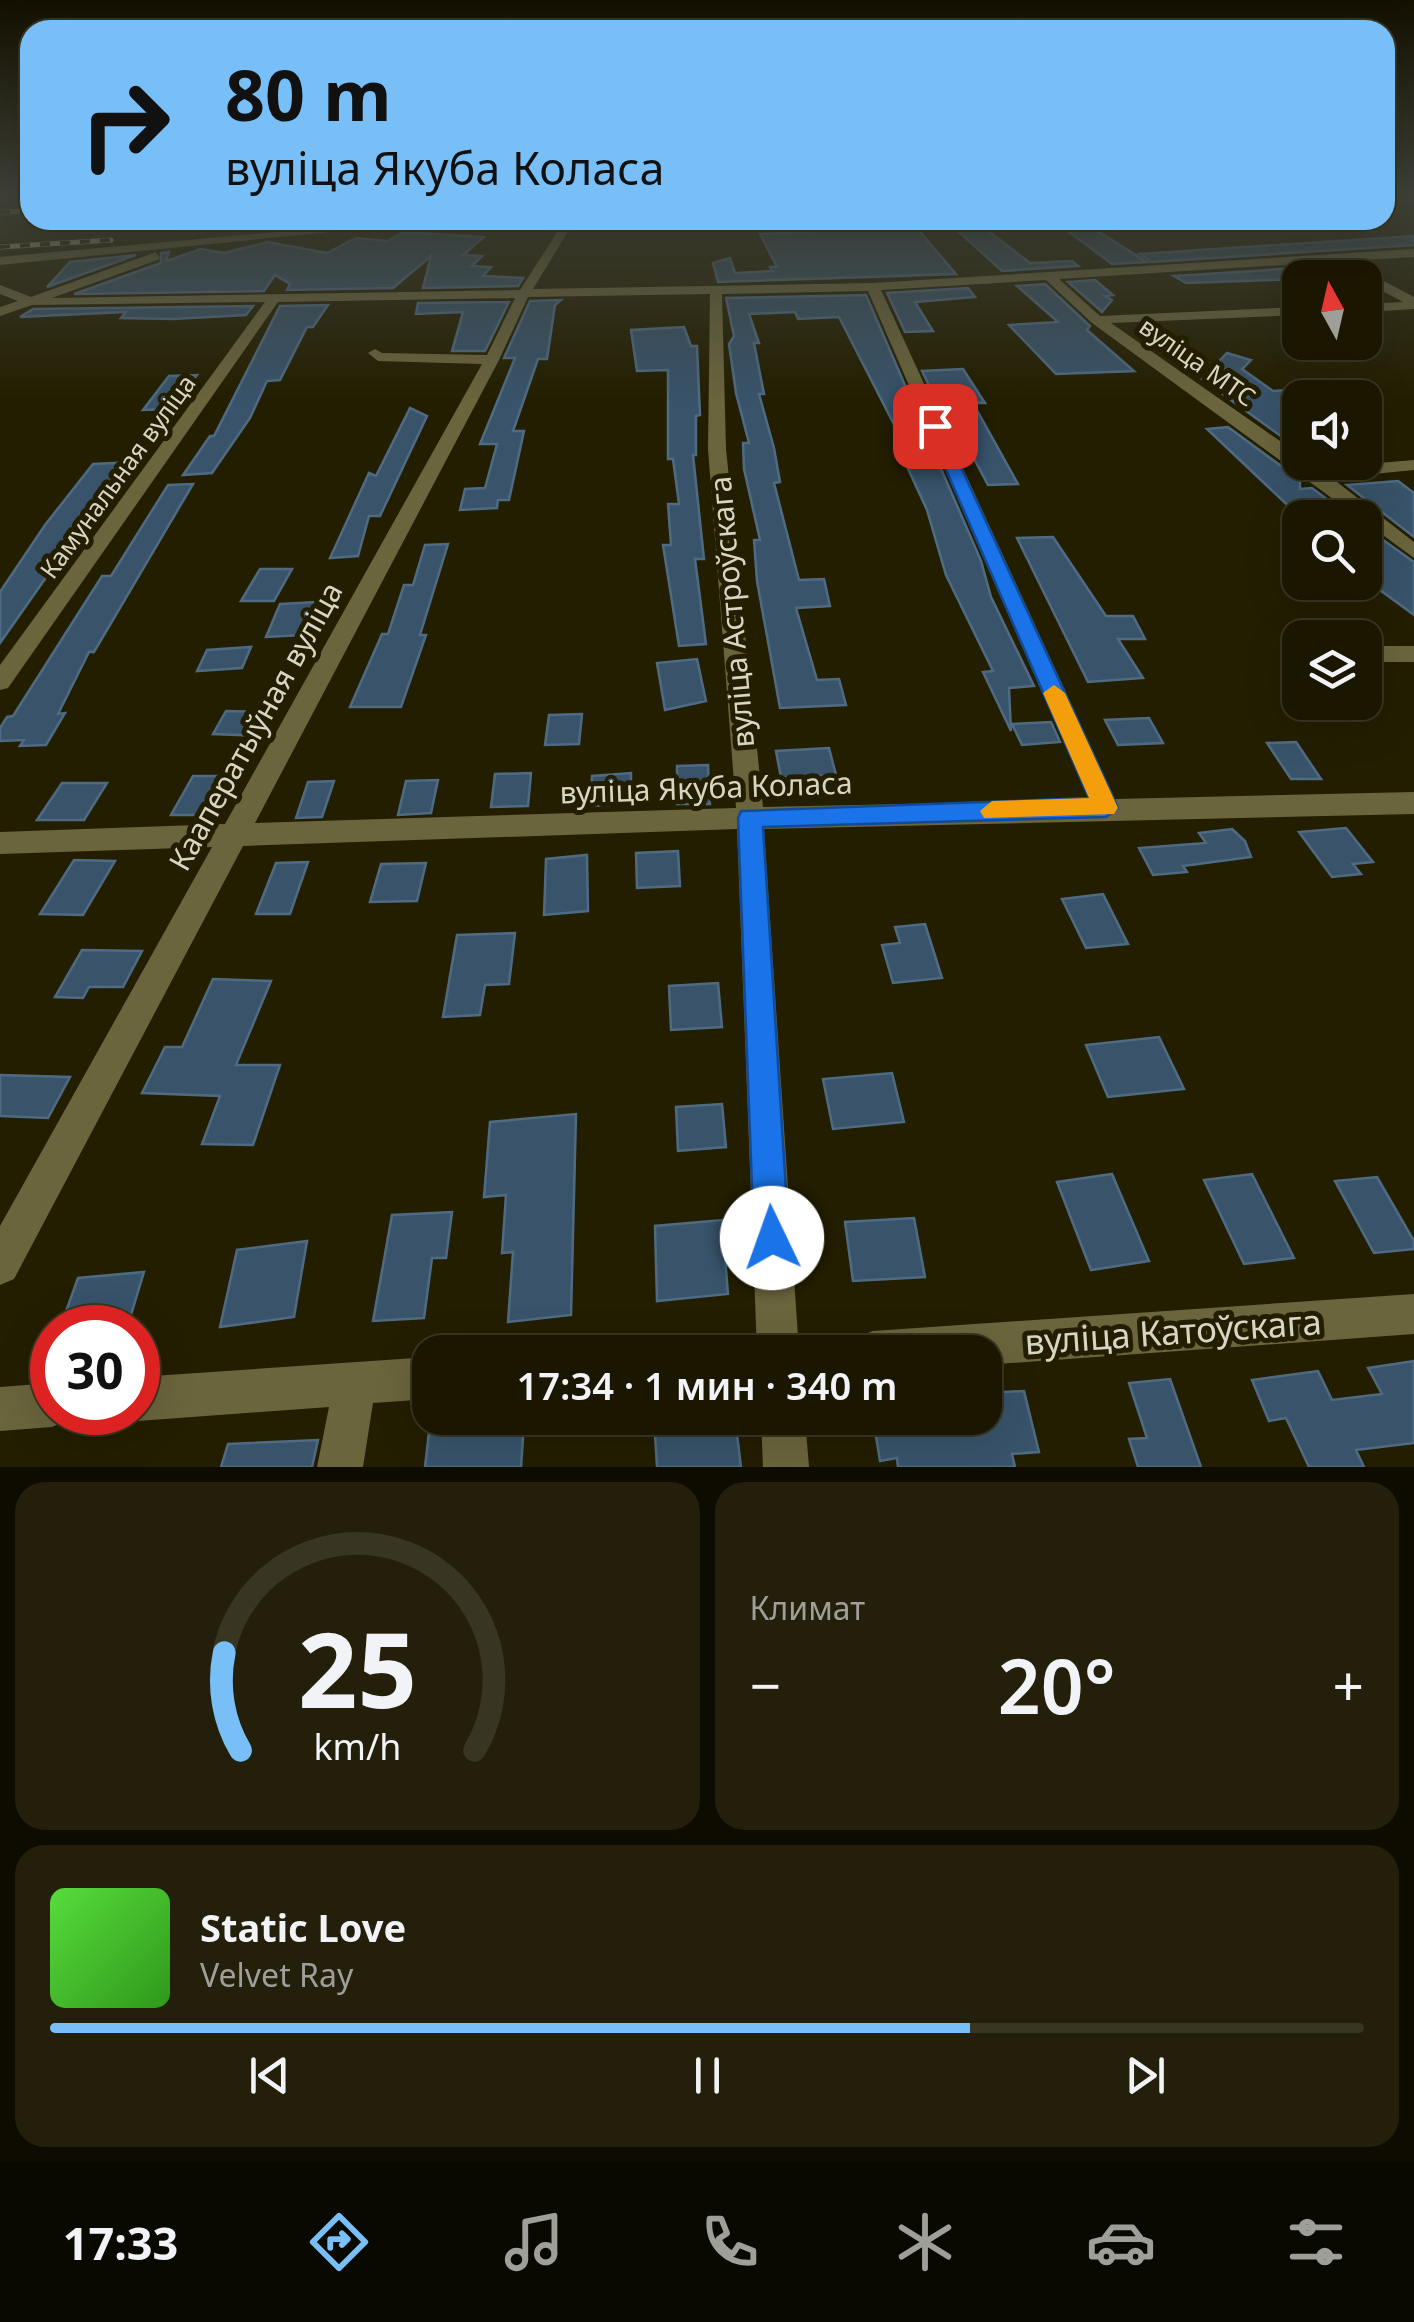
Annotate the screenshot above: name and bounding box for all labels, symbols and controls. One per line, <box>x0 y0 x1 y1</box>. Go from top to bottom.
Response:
text: 80 m <box>225 46 392 142</box>
icon: right <box>60 60 190 190</box>
text: вуліца Якуба Коласа <box>225 137 665 198</box>
north arrow <box>1282 260 1382 360</box>
map controls <box>1282 260 1382 720</box>
street label: вуліца МТС <box>1133 309 1263 413</box>
street label: Камунальная вуліца <box>31 367 203 585</box>
button: sound <box>1282 380 1382 480</box>
pin <box>893 384 978 469</box>
icon: arrive <box>908 399 963 454</box>
street label: вуліца Астроўскага <box>699 475 763 749</box>
button: search <box>1282 500 1382 600</box>
street label: Кааператыўная вуліца <box>159 574 351 878</box>
button: layers <box>1282 620 1382 720</box>
street label: вуліца Якуба Коласа <box>559 761 853 813</box>
position arrow <box>720 1186 824 1290</box>
street label: вуліца Катоўскага <box>1023 1297 1323 1365</box>
speed limit sign: 30 <box>30 1305 160 1435</box>
text: 17:34 · 1 мин · 340 m <box>516 1359 898 1411</box>
text: Климат <box>750 1586 865 1629</box>
text: 25 <box>298 1597 417 1738</box>
text: 20° <box>998 1634 1116 1736</box>
text: − <box>750 1647 781 1722</box>
text: + <box>1333 1647 1364 1722</box>
text: km/h <box>313 1722 401 1770</box>
text: Static Love <box>200 1901 406 1953</box>
text: Velvet Ray <box>200 1953 353 1996</box>
icon: previous <box>242 2048 297 2103</box>
icon: pause <box>680 2048 735 2103</box>
icon: next <box>1118 2048 1173 2103</box>
icon: directions <box>304 2207 374 2277</box>
icon: music <box>499 2207 569 2277</box>
icon: phone <box>695 2207 765 2277</box>
icon: climate <box>890 2207 960 2277</box>
icon: car <box>1086 2207 1156 2277</box>
icon: filters <box>1281 2207 1351 2277</box>
text: 17:33 <box>63 2212 178 2273</box>

